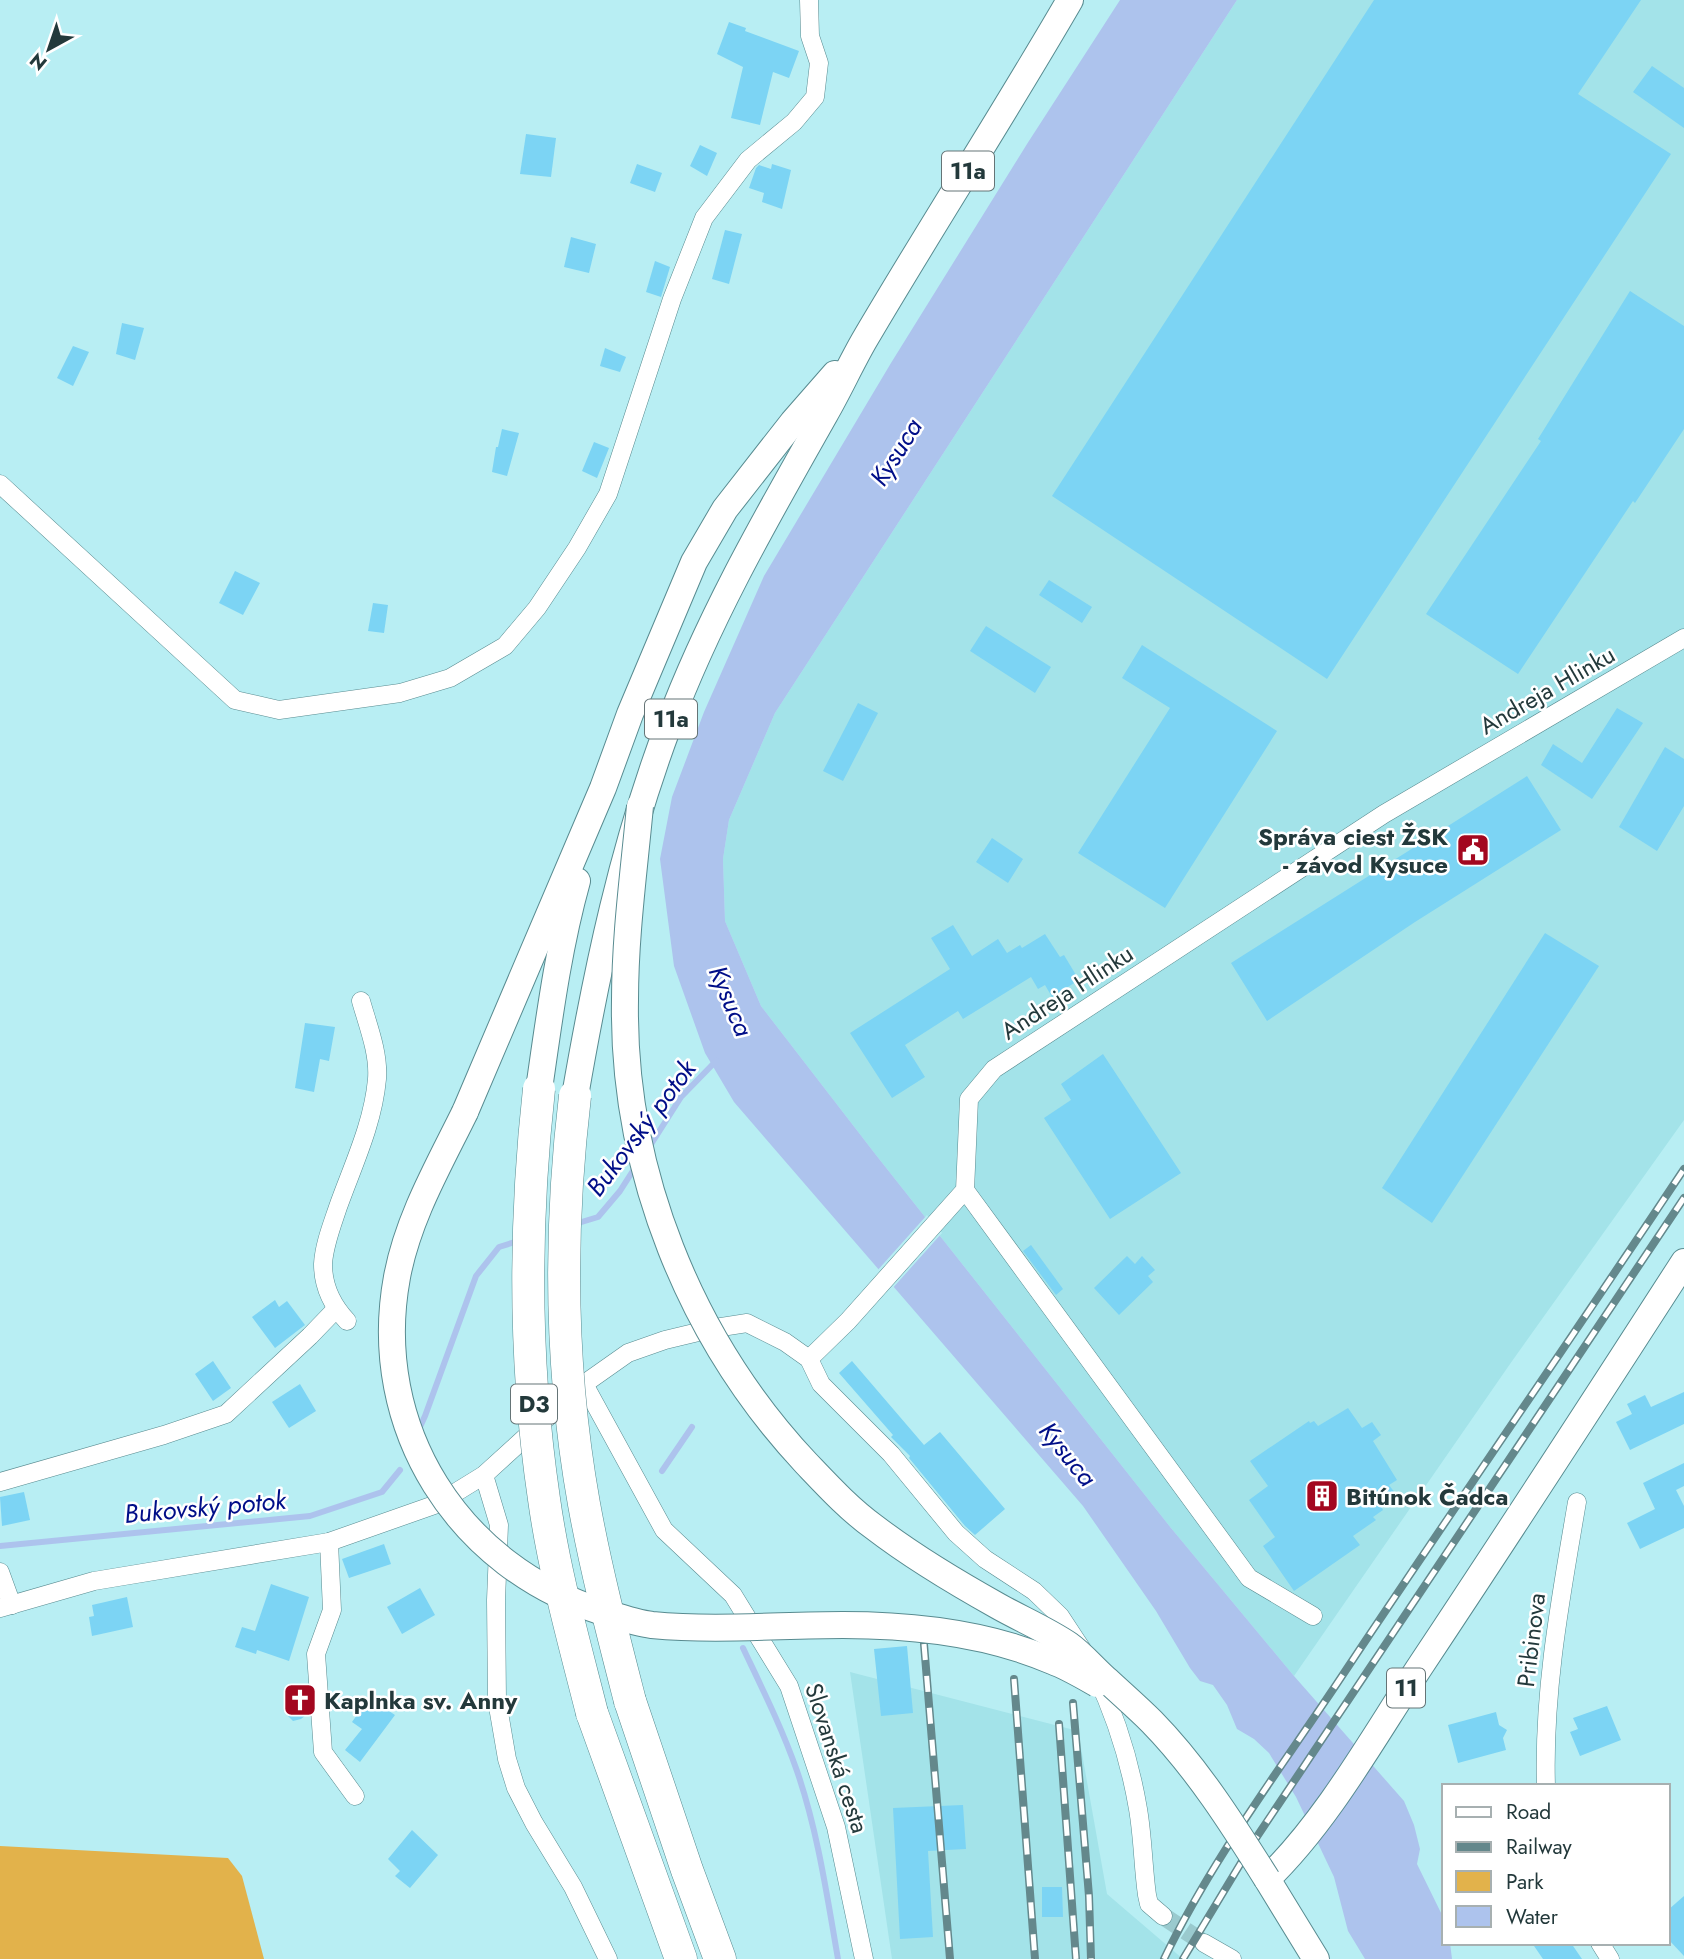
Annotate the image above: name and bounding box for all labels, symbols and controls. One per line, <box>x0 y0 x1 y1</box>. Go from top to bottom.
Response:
north arrow <box>14 14 84 84</box>
text: N <box>24 46 53 77</box>
road number: 11a <box>942 152 994 190</box>
water label: Kysuca <box>860 410 932 493</box>
street label: Andreja Hlinku <box>1473 637 1621 743</box>
road number: 11a <box>645 699 697 738</box>
place label: Správa ciest ŽSK - závod Kysuce <box>1258 819 1448 882</box>
public building icon: Správa ciest ŽSK - závod Kysuce <box>1454 831 1492 869</box>
street label: Andreja Hlinku <box>994 936 1140 1048</box>
water label: Kysuca <box>699 960 763 1043</box>
water label: Bukovský potok <box>577 1050 706 1204</box>
road number: D3 <box>511 1385 557 1424</box>
water label: Kysuca <box>1030 1413 1106 1495</box>
building icon: Bitúnok Čadca <box>1303 1477 1341 1515</box>
place label: Bitúnok Čadca <box>1346 1479 1508 1514</box>
water label: Bukovský potok <box>123 1481 289 1533</box>
street label: Pribinova <box>1508 1591 1554 1689</box>
road number: 11 <box>1387 1668 1425 1708</box>
street label: Slovanská cesta <box>796 1678 878 1838</box>
church icon: Kaplnka sv. Anny <box>281 1681 319 1719</box>
place label: Kaplnka sv. Anny <box>324 1683 518 1718</box>
legend <box>1442 1784 1670 1945</box>
text: Road <box>1506 1797 1551 1827</box>
text: Railway <box>1506 1832 1572 1862</box>
text: Park <box>1506 1867 1544 1897</box>
text: Water <box>1506 1902 1559 1932</box>

